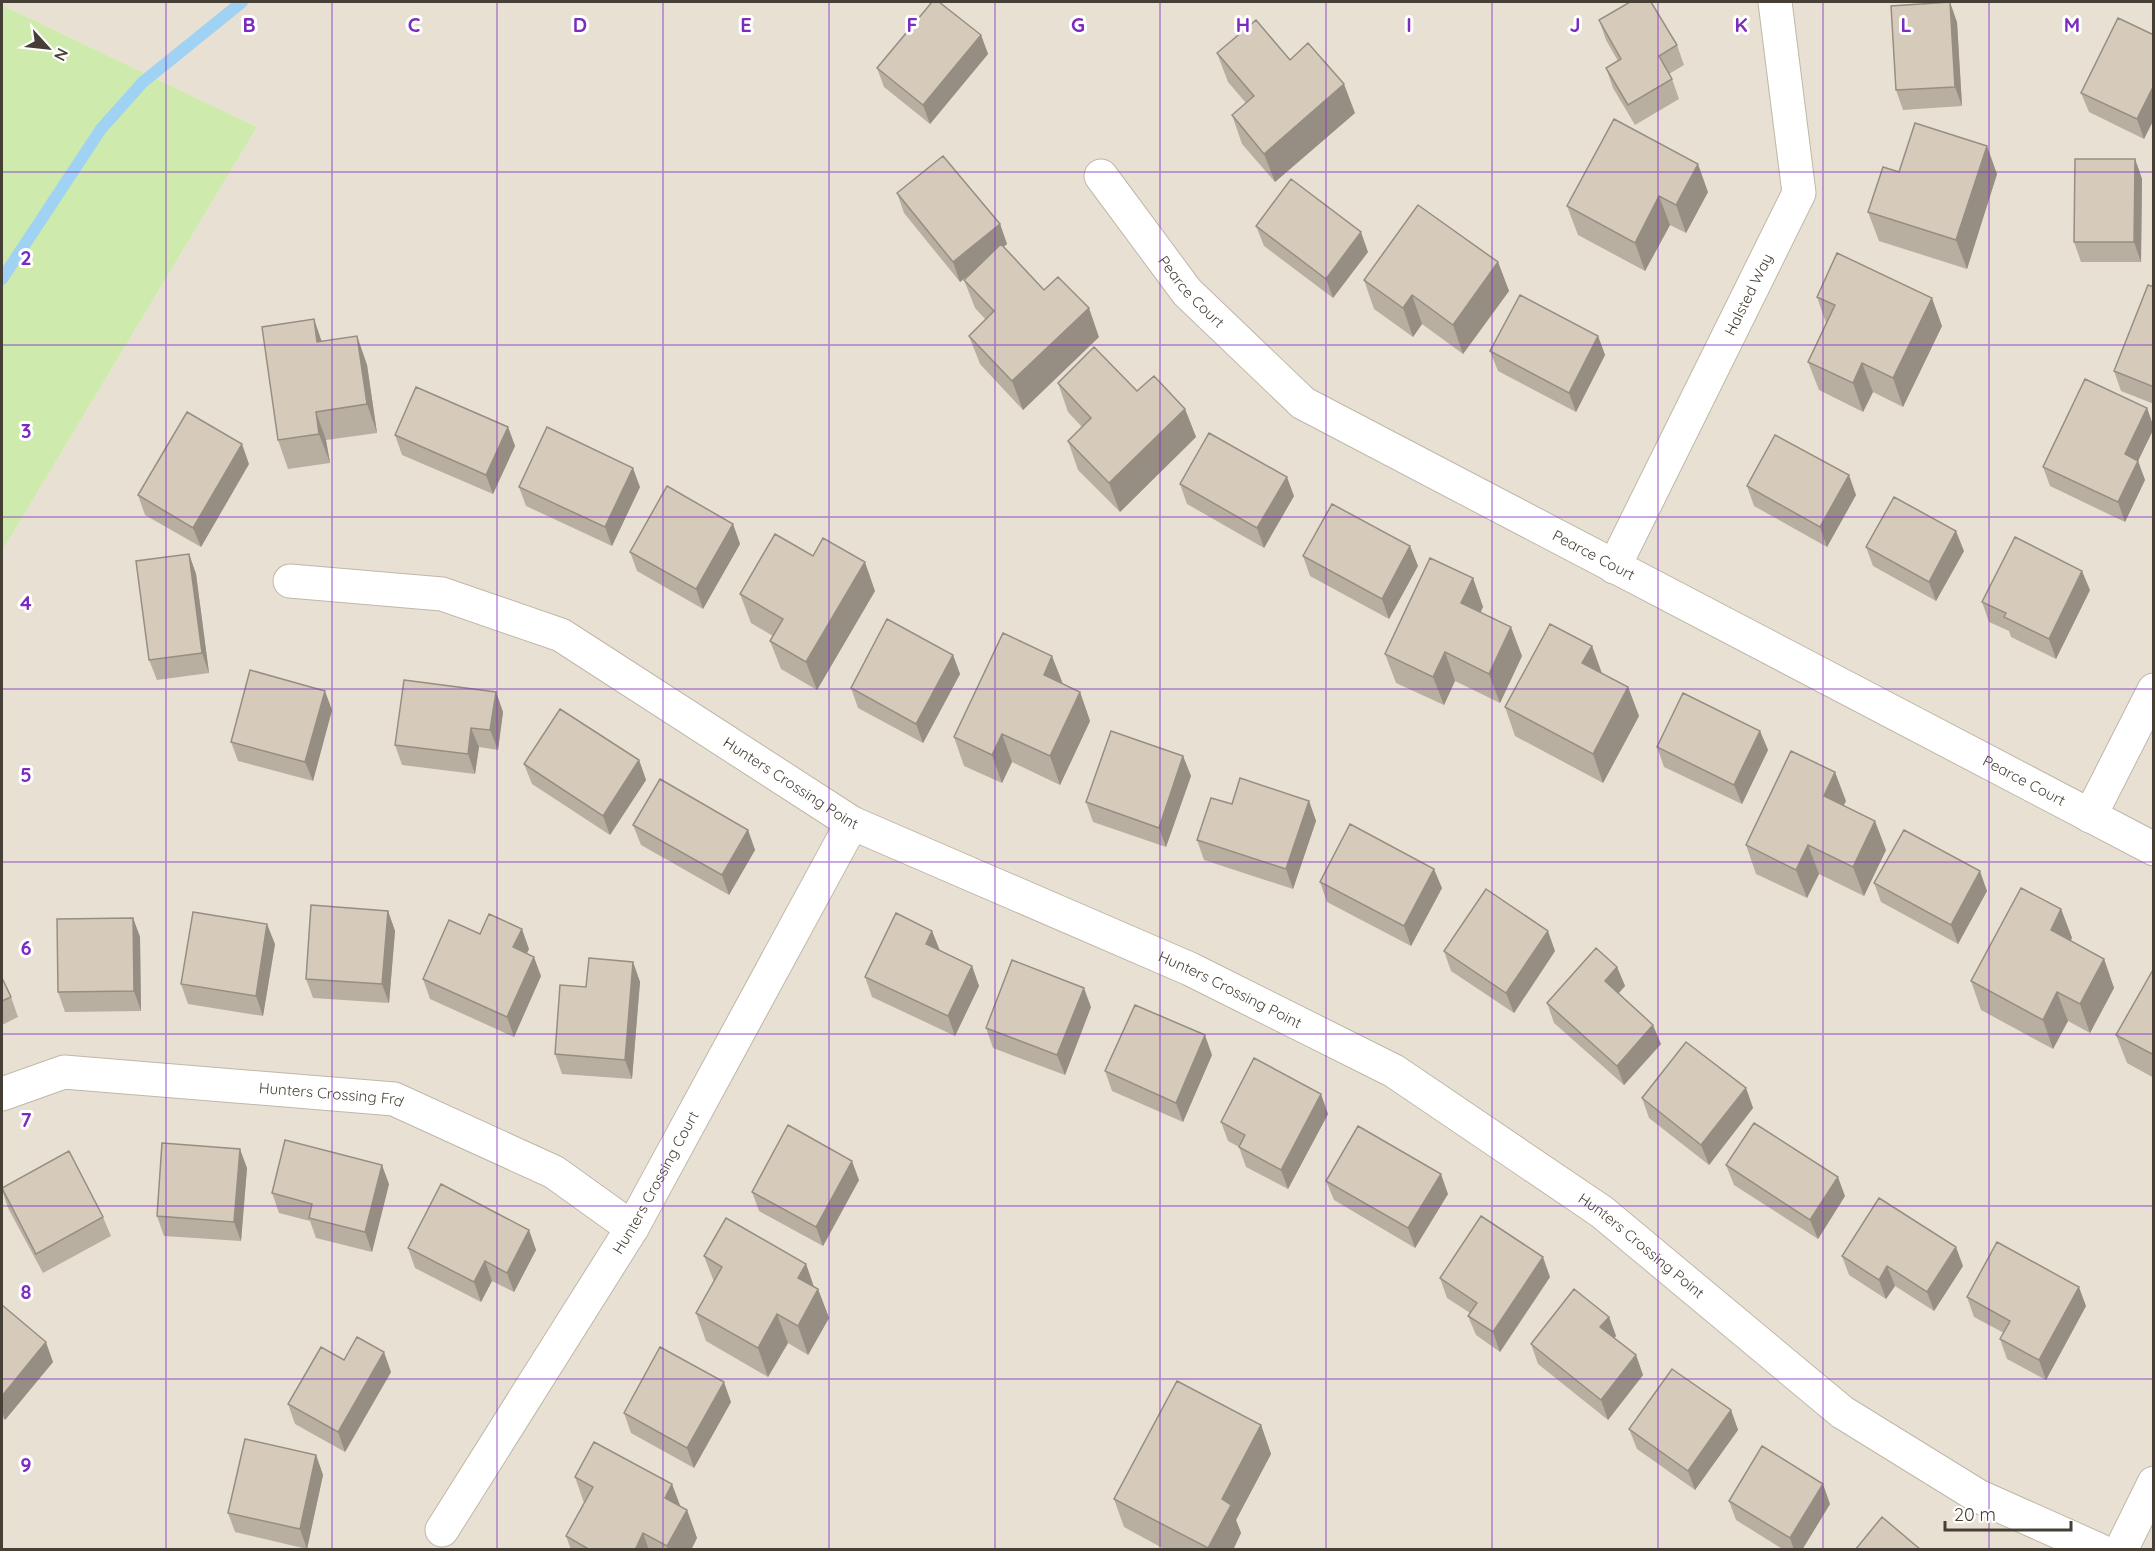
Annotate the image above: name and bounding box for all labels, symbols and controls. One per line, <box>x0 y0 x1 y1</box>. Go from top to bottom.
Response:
text: B <box>242 12 256 37</box>
text: C <box>408 12 421 37</box>
text: D <box>573 12 587 37</box>
text: E <box>740 12 752 37</box>
text: F <box>906 12 918 37</box>
text: G <box>1071 12 1085 37</box>
text: H <box>1236 12 1250 37</box>
text: I <box>1406 12 1412 37</box>
text: J <box>1569 12 1581 37</box>
text: K <box>1734 12 1748 37</box>
text: L <box>1900 12 1912 37</box>
text: M <box>2064 12 2080 37</box>
north arrow <box>18 18 78 78</box>
text: N <box>50 45 73 65</box>
text: 2 <box>20 245 32 270</box>
street label: Halsted Way <box>1720 250 1777 338</box>
street label: Pearce Court <box>1154 252 1229 332</box>
text: 3 <box>21 418 31 443</box>
street label: Pearce Court <box>1549 525 1638 584</box>
text: 4 <box>20 590 32 615</box>
street label: Hunters Crossing Point <box>720 732 861 834</box>
street label: Pearce Court <box>1980 751 2069 810</box>
text: 5 <box>20 762 32 787</box>
text: 6 <box>20 935 32 960</box>
street label: Hunters Crossing Point <box>1156 946 1305 1032</box>
street label: Hunters Crossing Frd <box>258 1078 407 1111</box>
text: 7 <box>21 1107 32 1132</box>
street label: Hunters Crossing Court <box>608 1108 703 1257</box>
street label: Hunters Crossing Point <box>1575 1189 1708 1302</box>
text: 8 <box>21 1279 32 1304</box>
text: 9 <box>20 1452 32 1477</box>
scale bar <box>1945 1494 2071 1532</box>
text: 20 m <box>1954 1503 1996 1526</box>

